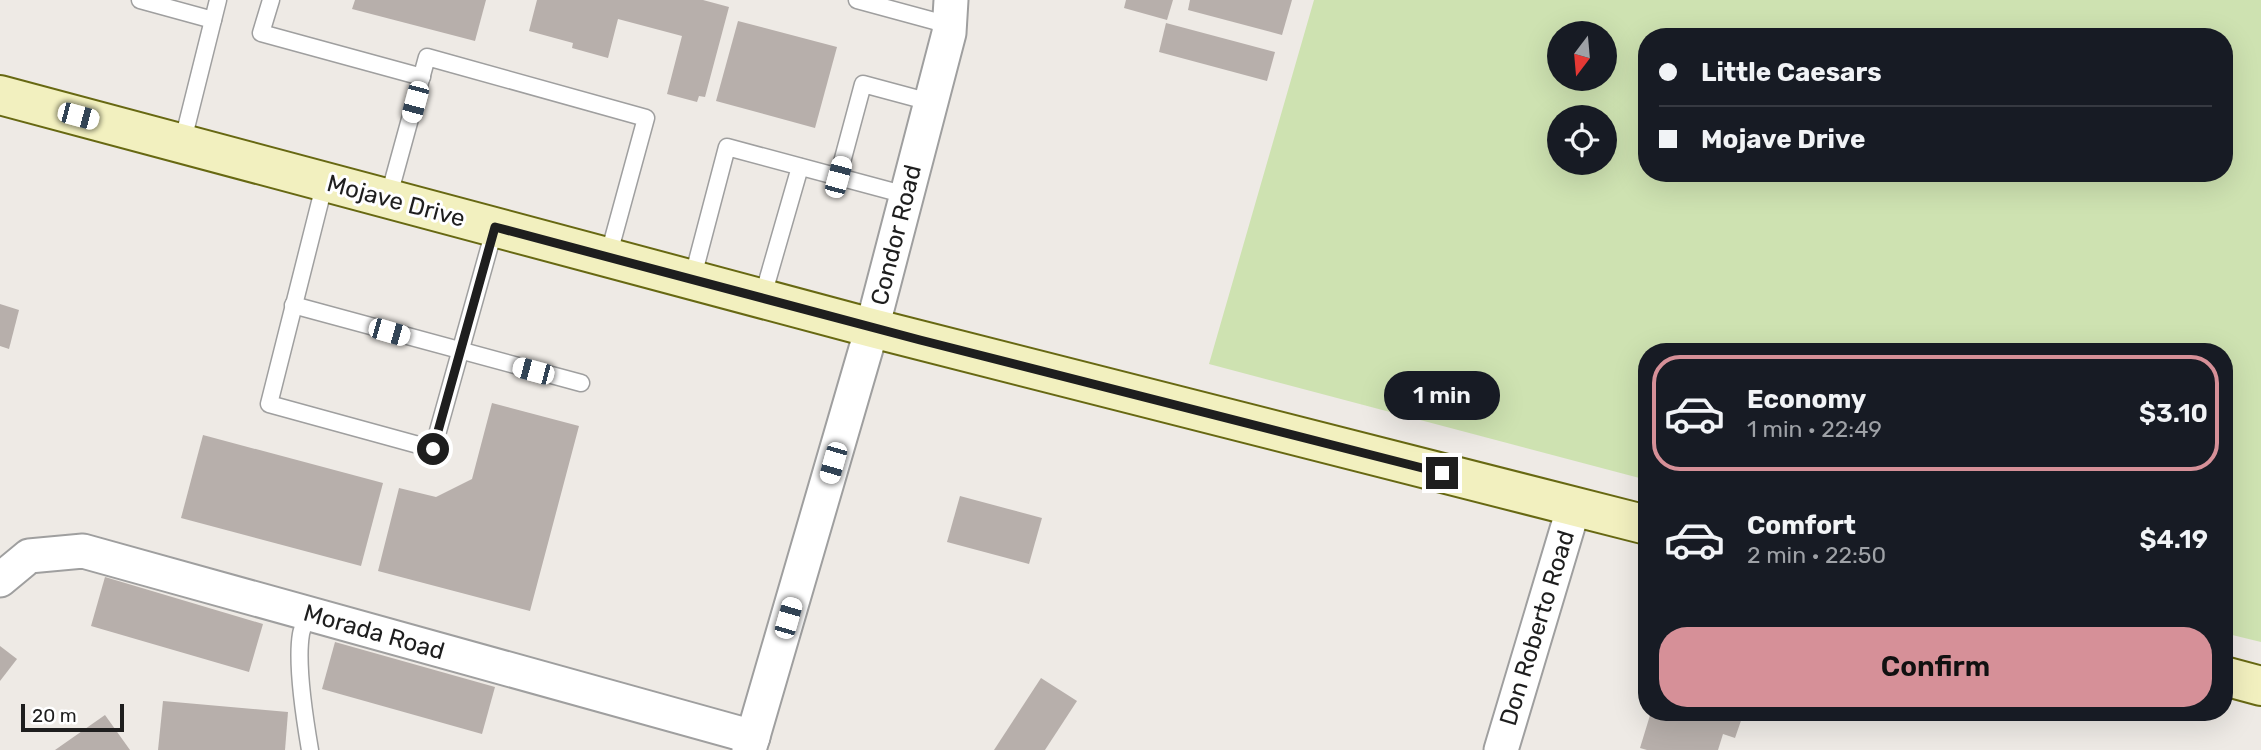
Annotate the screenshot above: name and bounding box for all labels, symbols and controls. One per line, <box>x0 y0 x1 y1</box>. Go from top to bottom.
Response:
north arrow <box>1547 21 1617 91</box>
map controls <box>1547 21 1617 175</box>
text: Little Caesars <box>1701 57 1882 88</box>
car <box>400 79 431 125</box>
car <box>55 100 102 132</box>
button: locate <box>1547 105 1617 175</box>
text: Mojave Drive <box>1701 124 1865 155</box>
car <box>823 154 854 200</box>
street label: Condor Road <box>865 162 927 308</box>
street label: Mojave Drive <box>324 169 468 233</box>
car <box>366 316 413 348</box>
car <box>510 355 557 387</box>
callout: 1 min <box>1384 372 1500 420</box>
text: 1 min <box>1413 381 1471 409</box>
icon: car <box>1663 382 1726 445</box>
text: Economy <box>1747 384 1866 415</box>
text: $3.10 <box>2139 398 2208 429</box>
text: 1 min · 22:49 <box>1747 415 1882 443</box>
route start <box>417 433 449 465</box>
car <box>818 440 849 486</box>
route end <box>1426 457 1458 489</box>
icon: car <box>1663 508 1726 571</box>
text: Comfort <box>1747 510 1856 541</box>
text: $4.19 <box>2140 524 2208 555</box>
street label: Don Roberto Road <box>1494 527 1580 729</box>
text: 2 min · 22:50 <box>1747 541 1886 569</box>
car <box>773 595 804 641</box>
street label: Morada Road <box>300 599 448 665</box>
button: Confirm <box>1659 627 2212 707</box>
scale bar <box>21 701 124 733</box>
text: 20 m <box>32 704 77 727</box>

